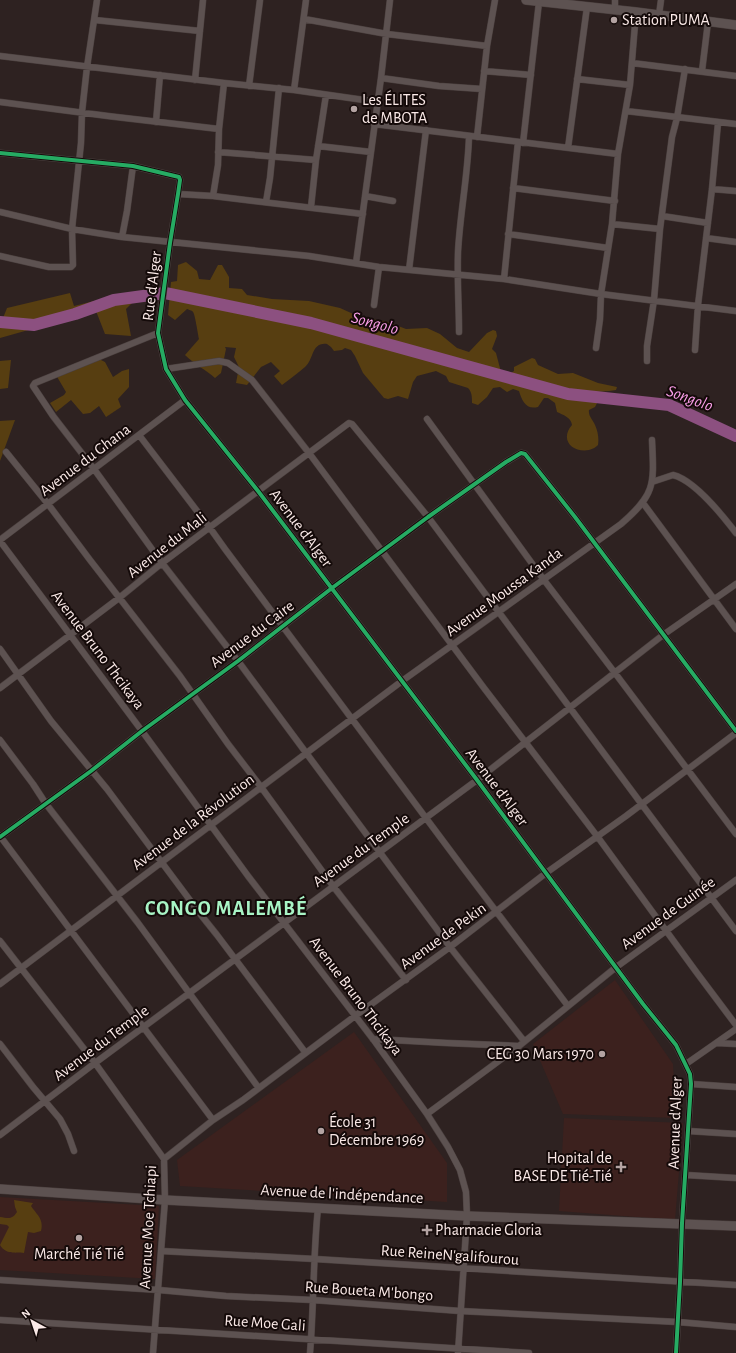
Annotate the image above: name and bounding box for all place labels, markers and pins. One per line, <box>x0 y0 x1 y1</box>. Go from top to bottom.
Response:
place label: Station PUMA <box>622 12 710 28</box>
marker: Station PUMA <box>609 15 619 25</box>
place label: Les ÉLITES de MBOTA <box>362 90 427 126</box>
marker: Les ÉLITES de MBOTA <box>349 104 359 114</box>
place label: CEG 30 Mars 1970 <box>487 1046 594 1062</box>
marker: CEG 30 Mars 1970 <box>597 1049 607 1059</box>
place label: École 31 Décembre 1969 <box>329 1112 424 1148</box>
marker: École 31 Décembre 1969 <box>316 1126 326 1136</box>
place label: Hopital de BASE DE Tié-Tié <box>514 1150 612 1184</box>
marker: Hopital de BASE DE Tié-Tié <box>615 1161 627 1173</box>
place label: Pharmacie Gloria <box>435 1222 542 1238</box>
marker: Pharmacie Gloria <box>422 1225 432 1235</box>
marker: Marché Tié Tié <box>74 1233 84 1243</box>
place label: Marché Tié Tié <box>34 1246 124 1262</box>

